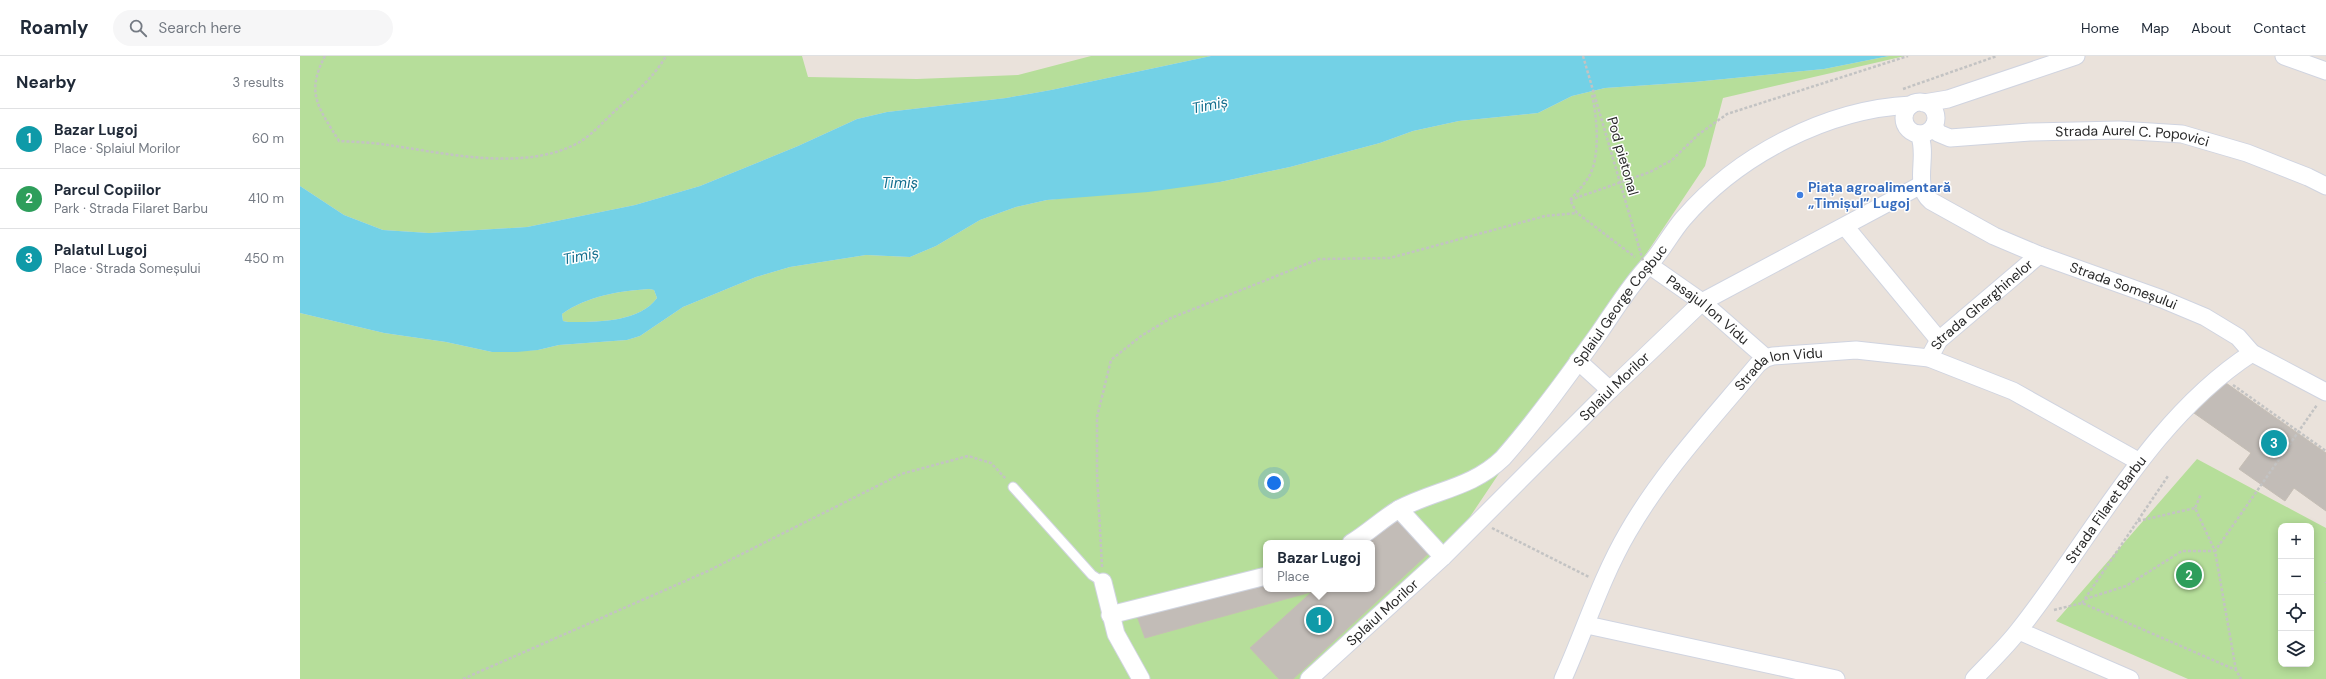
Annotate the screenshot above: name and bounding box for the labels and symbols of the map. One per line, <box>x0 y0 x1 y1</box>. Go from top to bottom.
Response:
water label: Timiș <box>1190 92 1230 118</box>
street label: Pod pietonal <box>1603 115 1643 197</box>
street label: Strada Aurel C. Popovici <box>2055 121 2211 151</box>
water label: Timiș <box>882 173 918 193</box>
place label: Piața agroalimentară „Timișul” Lugoj <box>1808 178 1951 212</box>
marker: Piața agroalimentară „Timișul” Lugoj <box>1795 190 1805 200</box>
street label: Splaiul George Coșbuc <box>1569 241 1671 370</box>
water label: Timiș <box>561 243 601 269</box>
street label: Strada Gherghinelor <box>1926 255 2037 353</box>
street label: Strada Someșului <box>2067 258 2180 313</box>
street label: Pasajul Ion Vidu <box>1663 271 1753 348</box>
street label: Strada Ion Vidu <box>1730 343 1823 394</box>
street label: Splaiul Morilor <box>1575 348 1653 425</box>
pin: 3 <box>2261 428 2287 458</box>
street label: Strada Filaret Barbu <box>2061 452 2150 567</box>
your location <box>1264 473 1284 493</box>
pin: 2 <box>2176 560 2202 590</box>
street label: Splaiul Morilor <box>1342 575 1422 650</box>
pin: 1 <box>1306 605 1332 635</box>

